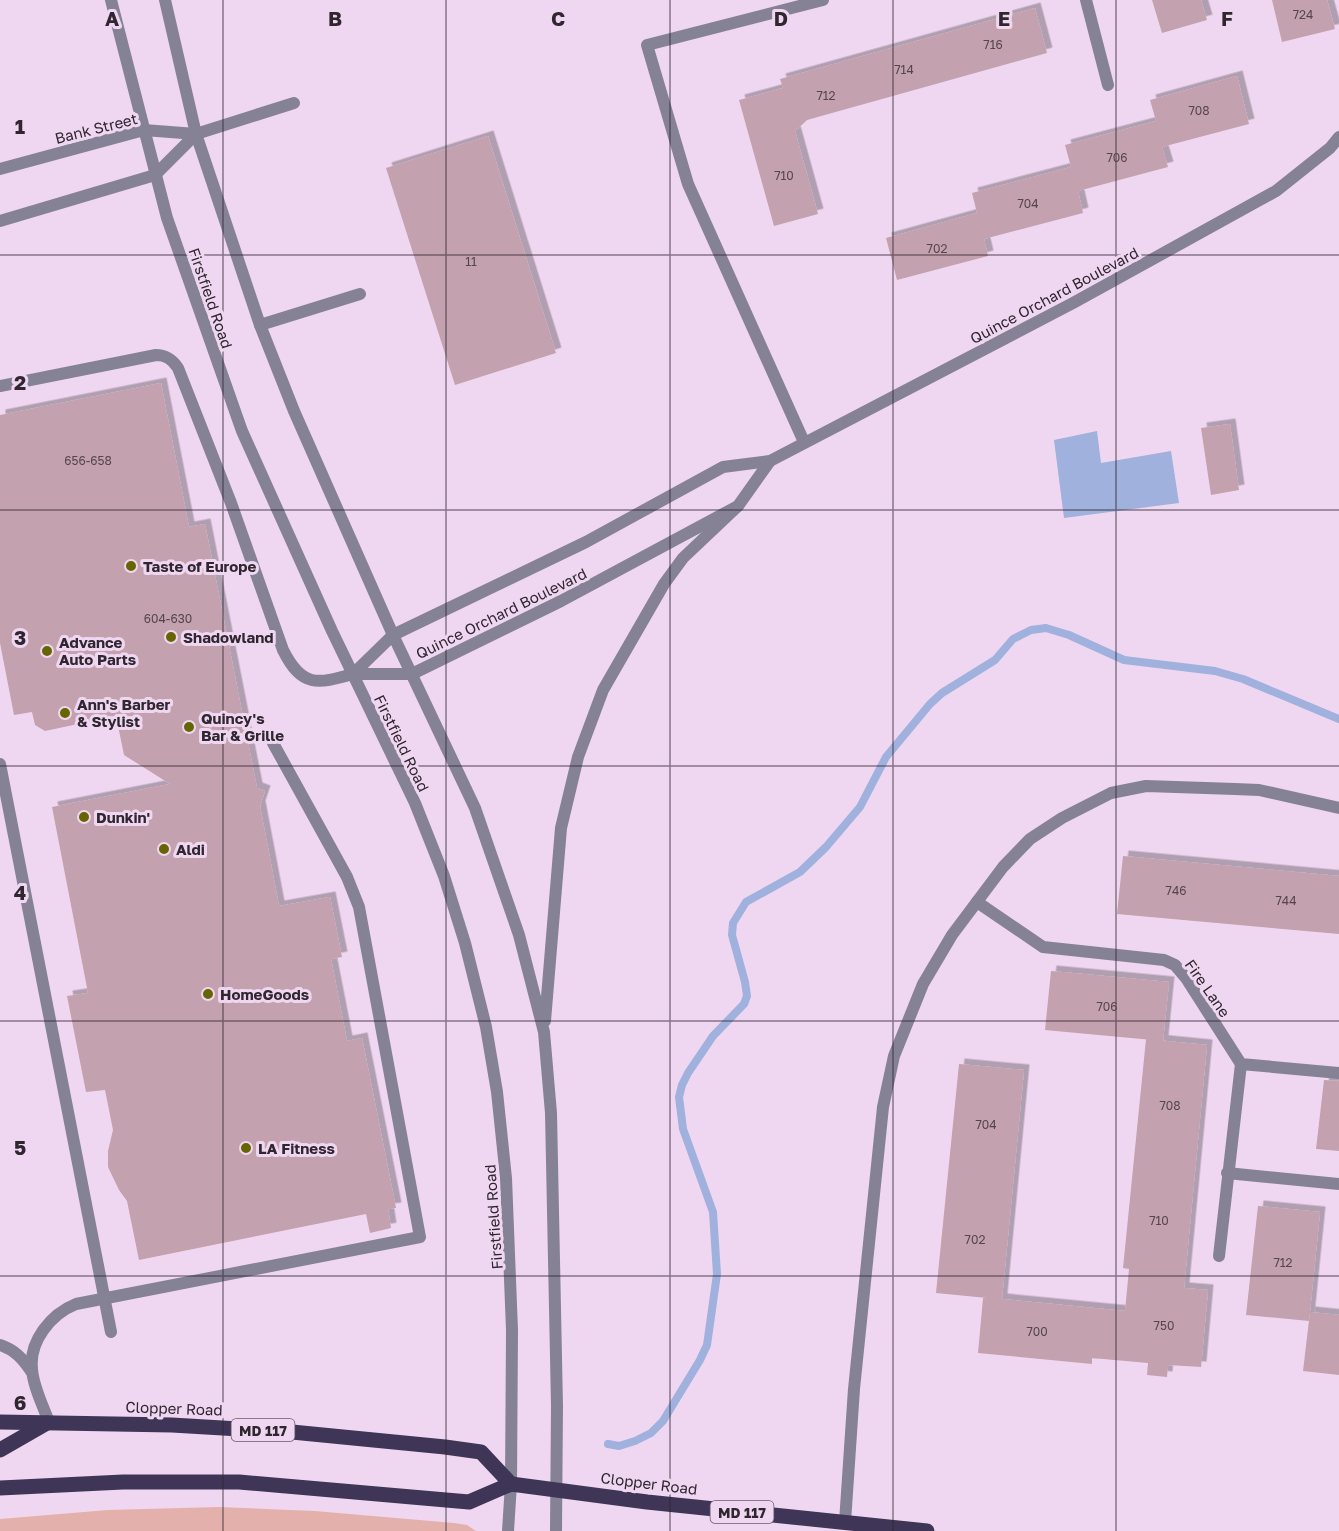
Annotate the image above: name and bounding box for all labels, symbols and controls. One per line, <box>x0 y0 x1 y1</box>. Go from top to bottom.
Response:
text: A <box>105 6 119 30</box>
text: B <box>328 6 342 30</box>
text: C <box>551 6 565 30</box>
text: D <box>774 6 788 30</box>
text: E <box>998 6 1010 30</box>
text: F <box>1221 6 1233 30</box>
house number: 724 <box>1293 7 1313 22</box>
house number: 716 <box>983 37 1003 52</box>
house number: 714 <box>894 62 914 77</box>
house number: 712 <box>816 88 836 103</box>
house number: 708 <box>1188 103 1210 118</box>
street label: Bank Street <box>53 109 139 147</box>
text: 1 <box>15 114 25 138</box>
house number: 706 <box>1106 150 1128 165</box>
house number: 710 <box>774 168 794 183</box>
house number: 704 <box>1017 196 1039 211</box>
house number: 702 <box>927 241 947 256</box>
street label: Quince Orchard Boulevard <box>967 243 1141 347</box>
street label: Firstfield Road <box>185 245 237 351</box>
house number: 11 <box>465 254 477 269</box>
text: 2 <box>14 370 26 394</box>
house number: 656-658 <box>64 453 112 468</box>
place label: Taste of Europe <box>143 557 256 575</box>
marker: Taste of Europe <box>124 559 138 573</box>
street label: Quince Orchard Boulevard <box>413 564 589 662</box>
house number: 604-630 <box>144 611 192 626</box>
text: 3 <box>14 625 26 649</box>
place label: Shadowland <box>183 628 273 646</box>
marker: Shadowland <box>164 630 178 644</box>
place label: Advance Auto Parts <box>59 633 136 668</box>
marker: Advance Auto Parts <box>40 644 54 658</box>
street label: Firstfield Road <box>371 692 433 794</box>
place label: Ann's Barber & Stylist <box>77 695 171 730</box>
marker: Ann's Barber & Stylist <box>58 706 72 720</box>
place label: Quincy's Bar & Grille <box>201 709 284 744</box>
marker: Quincy's Bar & Grille <box>182 720 196 734</box>
place label: Dunkin' <box>96 808 150 826</box>
marker: Dunkin' <box>77 810 91 824</box>
place label: Aldi <box>176 840 205 858</box>
marker: Aldi <box>157 842 171 856</box>
text: 4 <box>14 880 26 904</box>
house number: 746 <box>1166 883 1186 898</box>
house number: 744 <box>1275 893 1297 908</box>
street label: Fire Lane <box>1182 956 1235 1021</box>
place label: HomeGoods <box>220 985 309 1003</box>
marker: HomeGoods <box>201 987 215 1001</box>
house number: 706 <box>1096 999 1118 1014</box>
house number: 708 <box>1159 1098 1181 1113</box>
house number: 704 <box>975 1117 997 1132</box>
text: 5 <box>14 1135 26 1159</box>
place label: LA Fitness <box>258 1139 335 1157</box>
marker: LA Fitness <box>239 1141 253 1155</box>
street label: Firstfield Road <box>480 1164 506 1270</box>
house number: 710 <box>1149 1213 1169 1228</box>
house number: 702 <box>965 1232 985 1247</box>
house number: 712 <box>1273 1255 1293 1270</box>
house number: 750 <box>1154 1318 1174 1333</box>
house number: 700 <box>1026 1324 1048 1339</box>
text: 6 <box>14 1390 26 1414</box>
street label: Clopper Road <box>125 1397 223 1419</box>
road number: MD 117 <box>232 1419 294 1441</box>
street label: Clopper Road <box>600 1468 698 1498</box>
road number: MD 117 <box>710 1501 774 1523</box>

